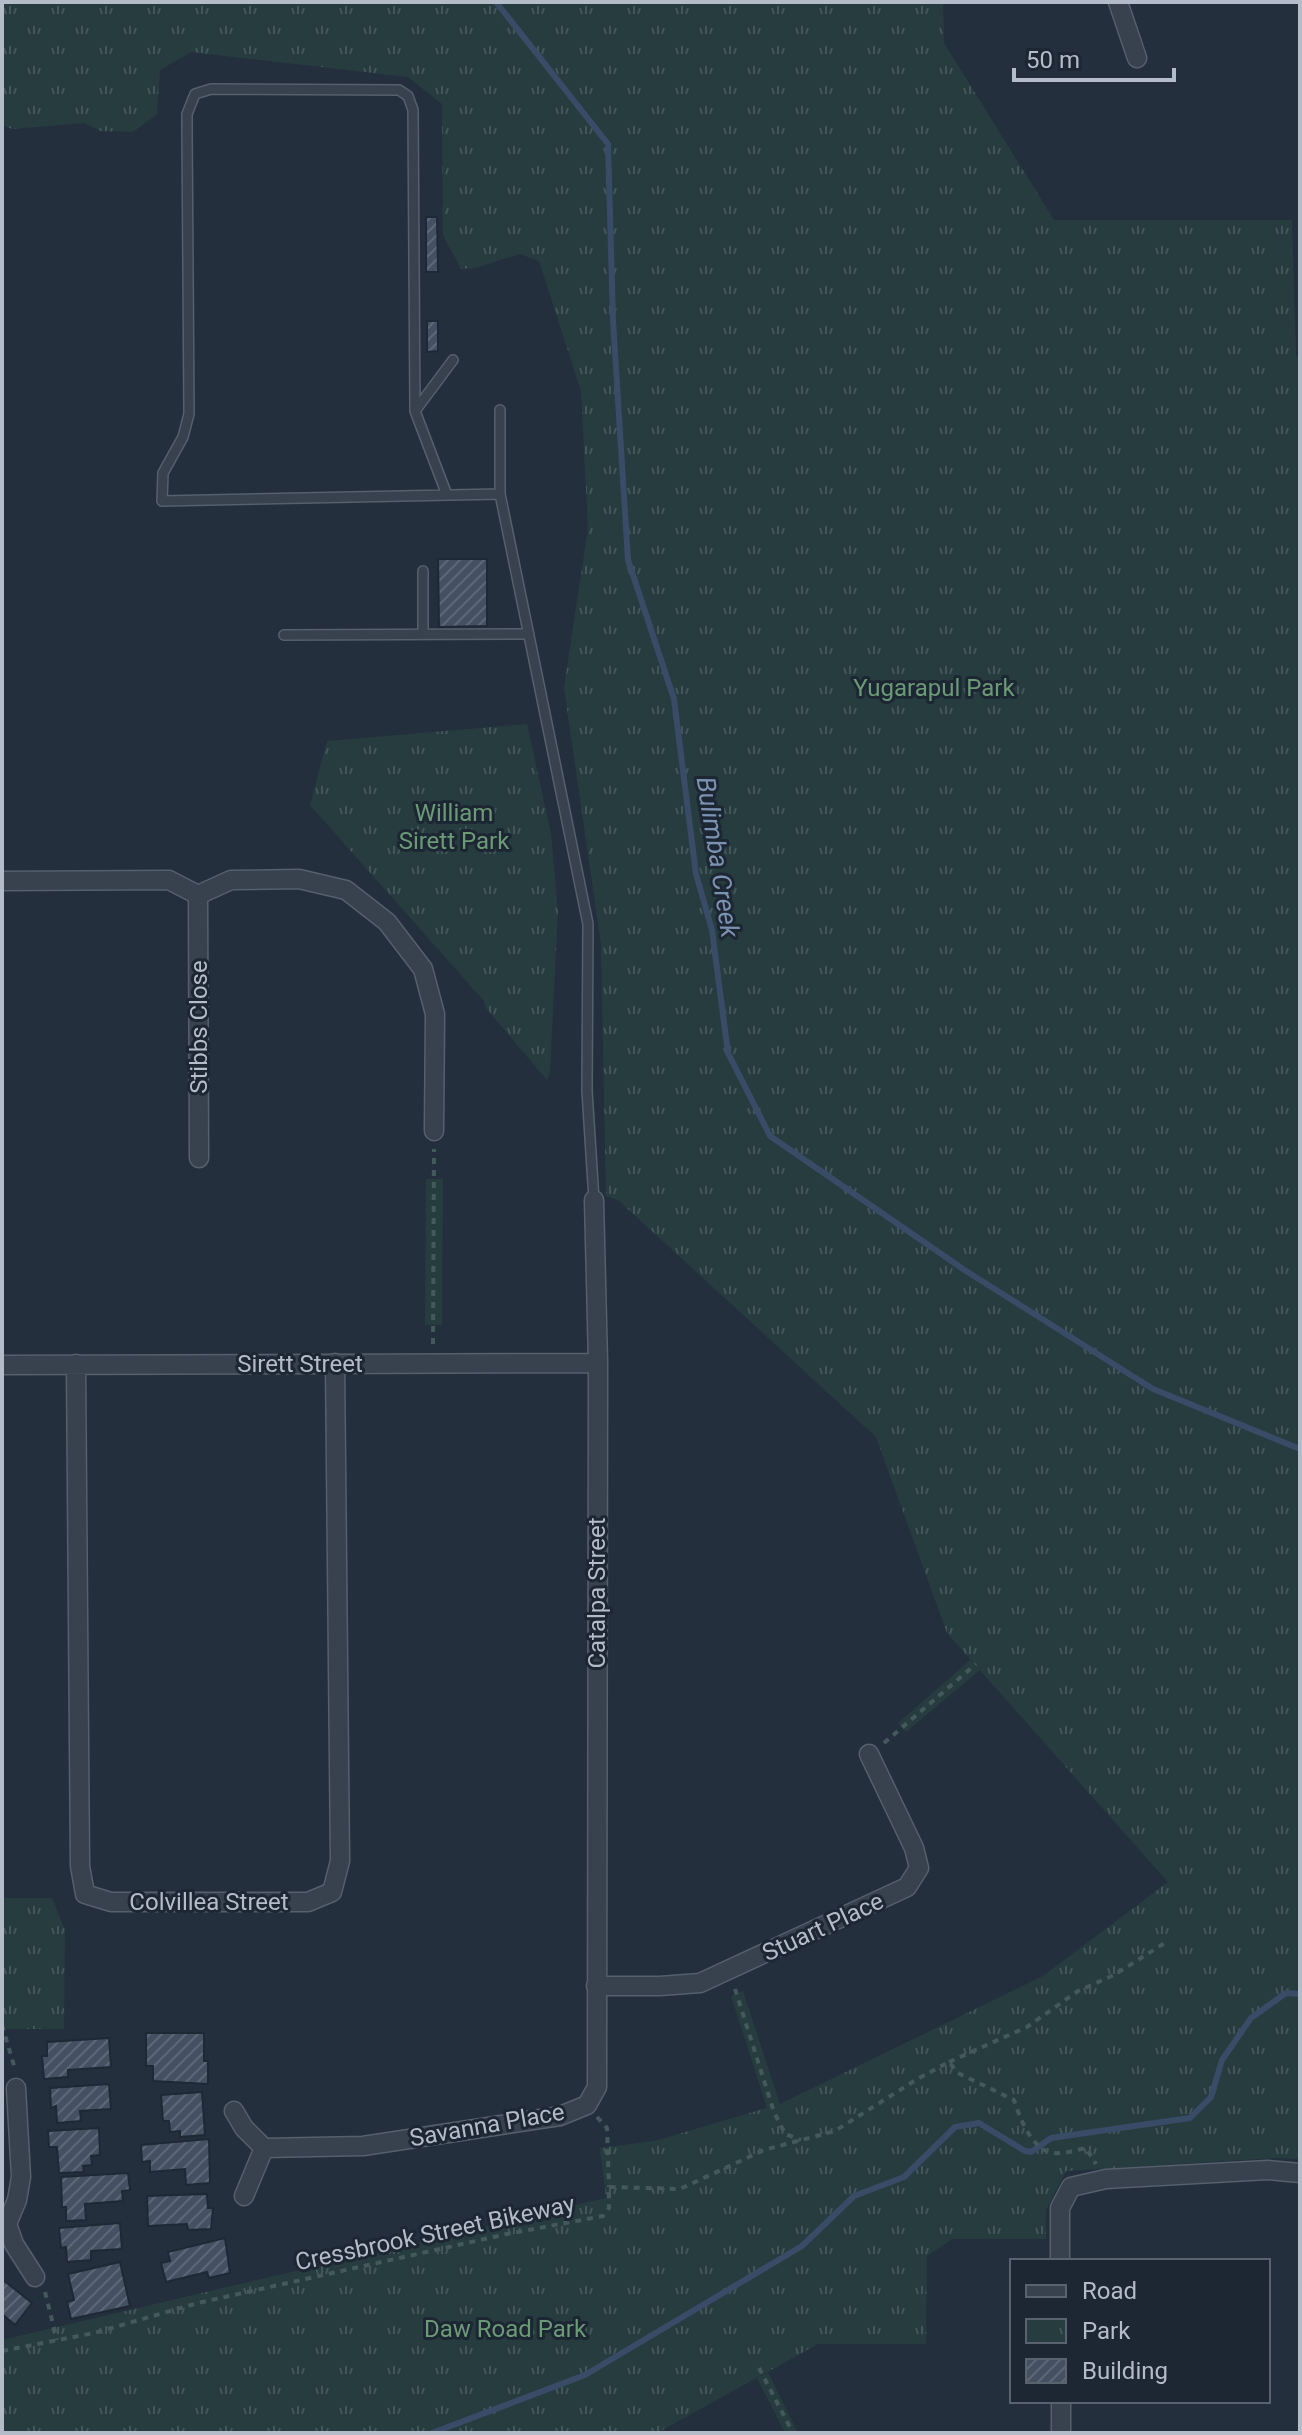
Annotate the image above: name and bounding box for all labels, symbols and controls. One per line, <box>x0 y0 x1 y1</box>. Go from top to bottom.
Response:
scale bar <box>1014 32 1174 82</box>
text: 50 m <box>1026 46 1080 74</box>
park label: Yugarapul Park <box>853 674 1015 702</box>
water label: Bulimba Creek <box>690 774 746 941</box>
park label: William Sirett Park <box>399 799 510 855</box>
street label: Stibbs Close <box>185 960 213 1094</box>
street label: Sirett Street <box>237 1350 363 1378</box>
street label: Catalpa Street <box>583 1517 611 1669</box>
street label: Stuart Place <box>758 1887 888 1967</box>
street label: Colvillea Street <box>129 1888 289 1916</box>
street label: Savanna Place <box>408 2098 566 2152</box>
street label: Cressbrook Street Bikeway <box>293 2190 578 2276</box>
legend <box>1010 2259 1270 2403</box>
text: Road <box>1082 2277 1137 2305</box>
park label: Daw Road Park <box>424 2315 587 2343</box>
text: Park <box>1082 2317 1131 2345</box>
text: Building <box>1082 2357 1168 2385</box>

